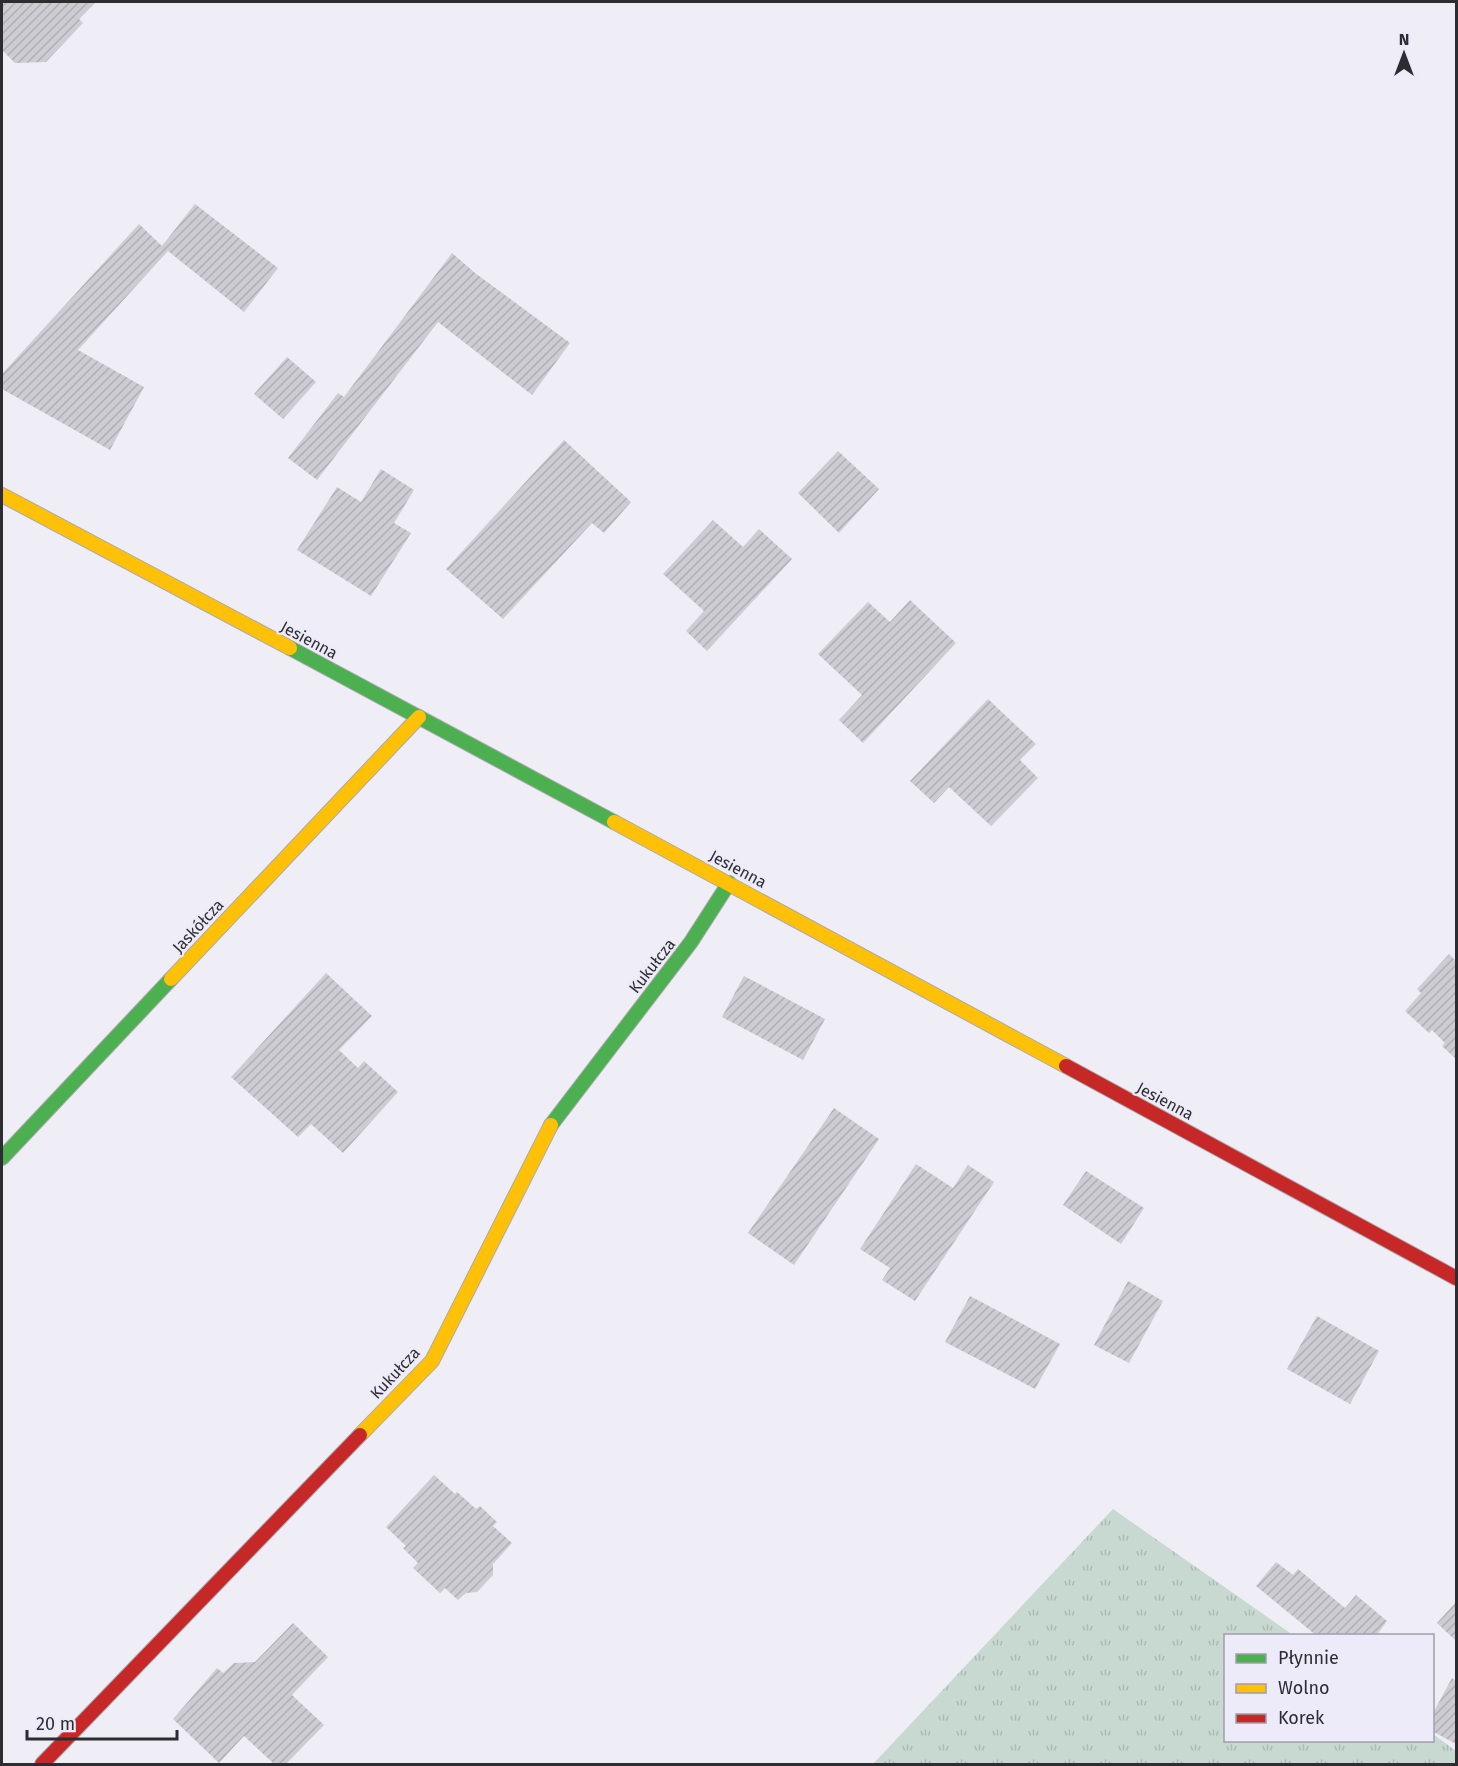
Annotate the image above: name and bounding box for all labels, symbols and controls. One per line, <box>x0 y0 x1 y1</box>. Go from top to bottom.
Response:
north arrow <box>1374 24 1434 84</box>
text: N <box>1399 30 1409 49</box>
street label: Jesienna <box>277 617 341 663</box>
street label: Jesienna <box>706 846 770 892</box>
street label: Jaskółcza <box>168 895 228 957</box>
street label: Kukułcza <box>625 935 679 997</box>
street label: Jesienna <box>1133 1078 1197 1124</box>
street label: Kukułcza <box>366 1343 424 1403</box>
legend <box>1224 1634 1434 1742</box>
text: Płynnie <box>1278 1647 1339 1669</box>
text: Wolno <box>1278 1677 1330 1699</box>
scale bar <box>27 1703 177 1741</box>
text: Korek <box>1278 1707 1325 1729</box>
text: 20 m <box>36 1713 75 1735</box>

